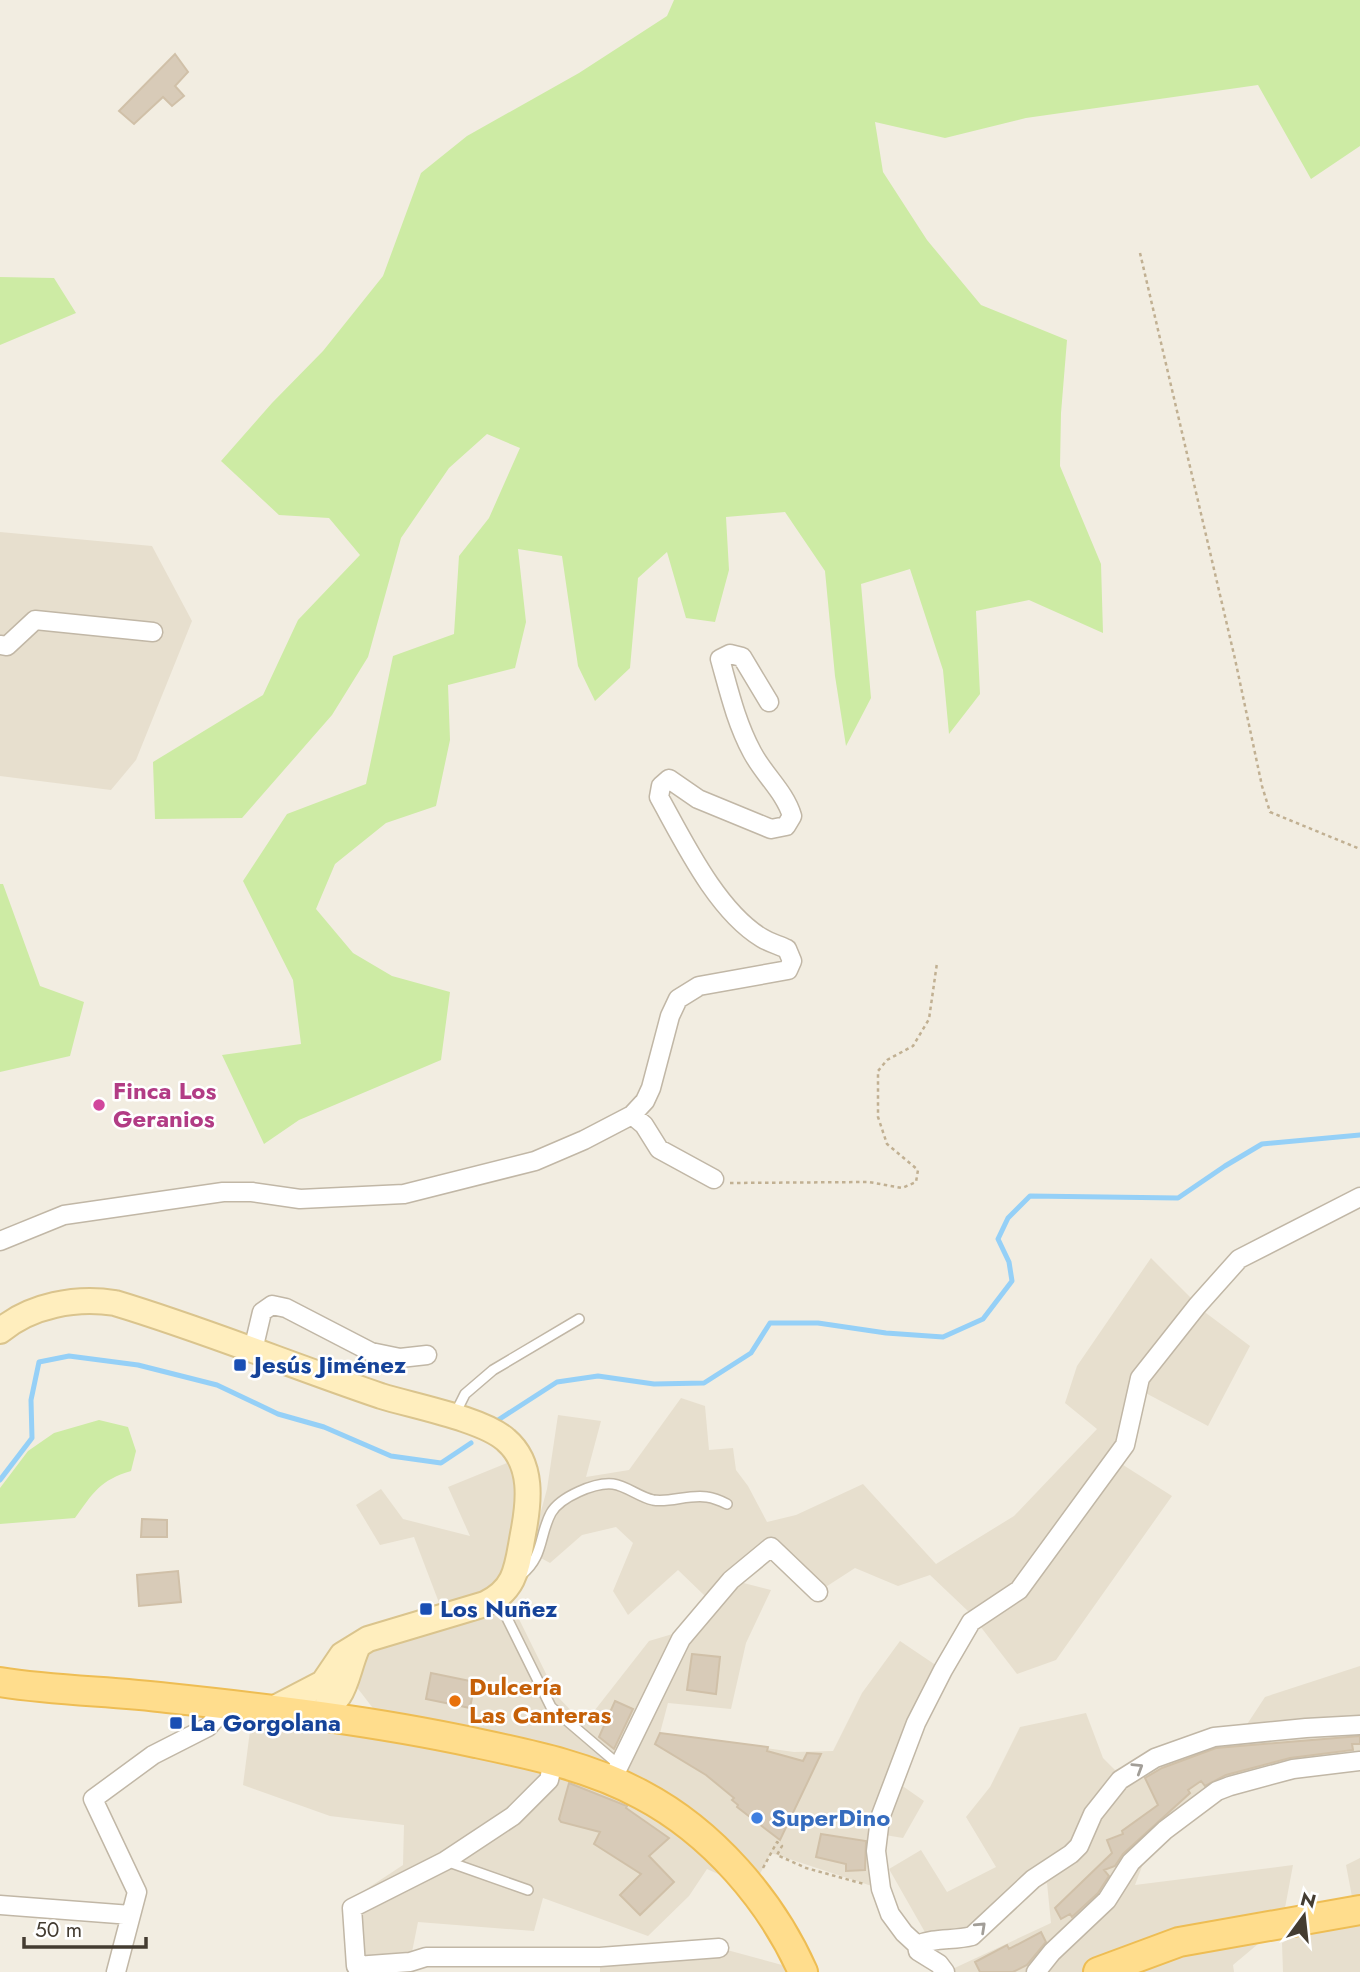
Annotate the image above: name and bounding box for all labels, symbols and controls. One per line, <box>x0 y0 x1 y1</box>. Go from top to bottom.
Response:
place label: Finca Los Geranios <box>113 1073 217 1136</box>
marker: Finca Los Geranios <box>91 1097 107 1113</box>
place label: Jesús Jiménez <box>250 1347 407 1382</box>
marker: Jesús Jiménez <box>232 1357 248 1373</box>
place label: Los Nuñez <box>440 1591 558 1626</box>
marker: Los Nuñez <box>418 1601 434 1617</box>
place label: Dulcería Las Canteras <box>469 1669 611 1732</box>
marker: Dulcería Las Canteras <box>447 1693 463 1709</box>
place label: La Gorgolana <box>190 1705 341 1740</box>
marker: La Gorgolana <box>168 1715 184 1731</box>
one-way arrow <box>1130 1764 1143 1777</box>
place label: SuperDino <box>771 1800 890 1835</box>
marker: SuperDino <box>749 1810 765 1826</box>
north arrow <box>1269 1881 1339 1951</box>
text: N <box>1297 1885 1319 1915</box>
scale bar <box>24 1906 147 1950</box>
text: 50 m <box>35 1915 82 1945</box>
one-way arrow <box>973 1923 986 1936</box>

